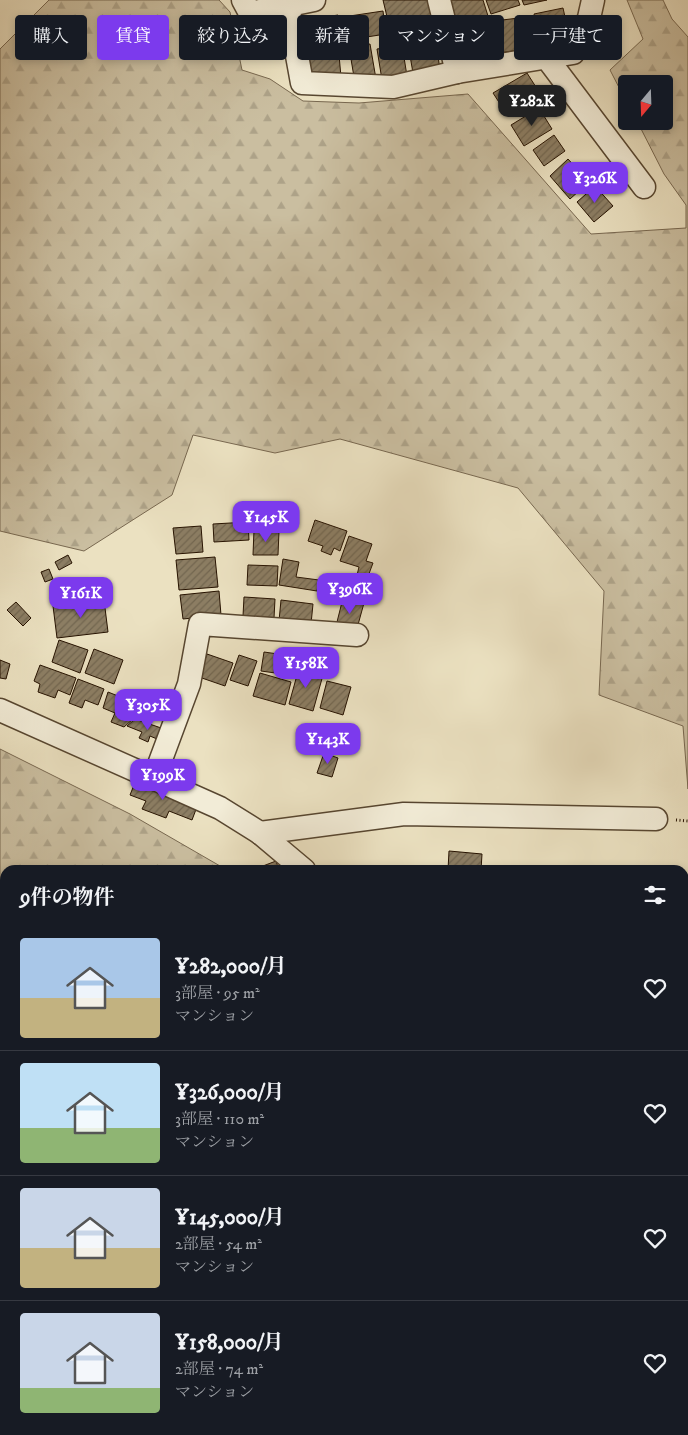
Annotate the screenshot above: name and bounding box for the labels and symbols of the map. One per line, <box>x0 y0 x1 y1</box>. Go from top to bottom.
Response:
north arrow <box>618 75 672 130</box>
pin: ¥282K <box>497 84 567 127</box>
pin: ¥326K <box>560 162 630 204</box>
pin: ¥145K <box>231 500 301 543</box>
pin: ¥396K <box>315 572 385 615</box>
pin: ¥161K <box>46 576 116 619</box>
pin: ¥158K <box>271 646 341 689</box>
pin: ¥305K <box>113 688 183 731</box>
pin: ¥143K <box>293 722 363 765</box>
pin: ¥199K <box>128 758 198 801</box>

